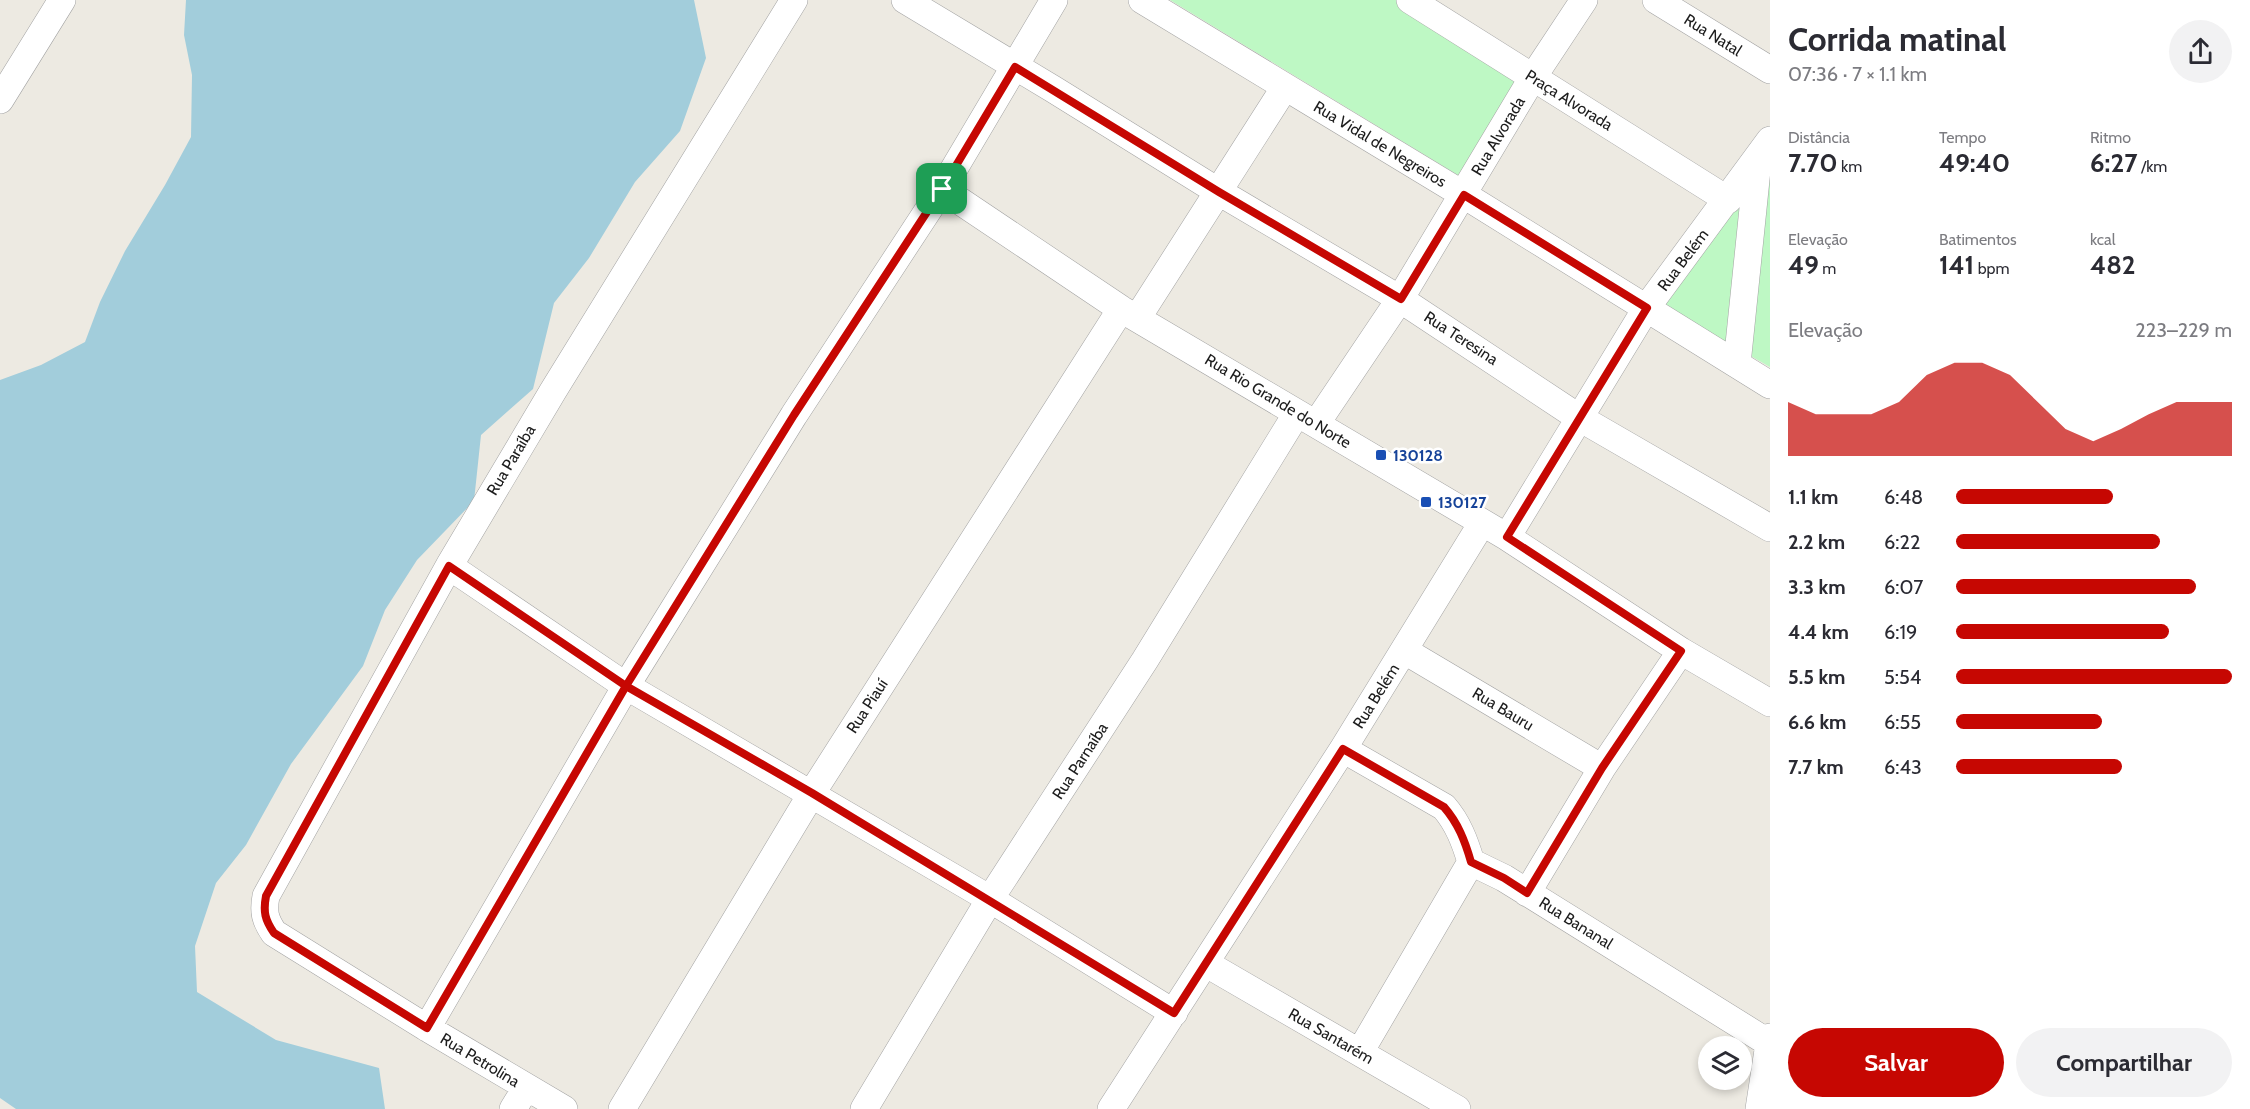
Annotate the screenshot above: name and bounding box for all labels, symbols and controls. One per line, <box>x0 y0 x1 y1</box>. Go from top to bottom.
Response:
street label: Rua Natal <box>1681 10 1746 60</box>
text: Corrida matinal <box>1788 19 2006 59</box>
button: share <box>2169 20 2232 83</box>
text: 07:36 · 7 × 1.1 km <box>1788 62 1927 86</box>
street label: Praça Alvorada <box>1522 66 1616 135</box>
street label: Rua Alvorada <box>1467 93 1529 179</box>
street label: Rua Vidal de Negreiros <box>1310 97 1450 191</box>
text: Distância <box>1788 128 1850 147</box>
text: Tempo <box>1939 128 1986 147</box>
text: Ritmo <box>2090 128 2131 147</box>
text: 7.70 <box>1788 147 1838 179</box>
text: 49:40 <box>1939 147 2010 179</box>
text: 6:27 <box>2090 147 2137 179</box>
text: km <box>1838 157 1862 176</box>
text: /km <box>2137 157 2167 176</box>
pin <box>916 163 967 214</box>
icon: arrive <box>925 172 958 205</box>
street label: Rua Belém <box>1654 225 1712 295</box>
text: Elevação <box>1788 230 1848 249</box>
text: Batimentos <box>1939 230 2017 249</box>
text: kcal <box>2090 230 2116 249</box>
text: 49 <box>1788 249 1819 281</box>
text: 141 <box>1939 249 1974 281</box>
text: 482 <box>2090 249 2136 281</box>
text: m <box>1819 259 1836 278</box>
text: bpm <box>1974 259 2010 278</box>
street label: Rua Teresina <box>1420 307 1502 369</box>
text: Elevação <box>1788 318 1863 342</box>
text: 223–229 m <box>2135 318 2232 342</box>
street label: Rua Rio Grande do Norte <box>1202 350 1354 452</box>
street label: Rua Paraíba <box>483 421 539 498</box>
place label: 130128 <box>1393 446 1443 465</box>
marker: 130128 <box>1374 448 1388 462</box>
text: 1.1 km <box>1788 485 1838 509</box>
text: 6:48 <box>1884 485 1923 509</box>
place label: 130127 <box>1438 493 1487 512</box>
marker: 130127 <box>1419 495 1433 509</box>
text: 2.2 km <box>1788 530 1845 554</box>
text: 6:22 <box>1884 530 1920 554</box>
text: 3.3 km <box>1788 575 1846 599</box>
text: 6:07 <box>1884 575 1923 599</box>
text: 4.4 km <box>1788 620 1849 644</box>
text: 6:19 <box>1884 620 1917 644</box>
street label: Rua Belém <box>1349 660 1403 732</box>
text: 5.5 km <box>1788 665 1846 689</box>
text: 5:54 <box>1884 665 1921 689</box>
street label: Rua Piauí <box>842 675 892 737</box>
street label: Rua Bauru <box>1469 683 1537 735</box>
text: 6.6 km <box>1788 710 1847 734</box>
text: 6:55 <box>1884 710 1921 734</box>
street label: Rua Parnaíba <box>1048 719 1112 803</box>
text: 7.7 km <box>1788 755 1844 779</box>
text: 6:43 <box>1884 755 1922 779</box>
street label: Rua Bananal <box>1536 893 1617 953</box>
street label: Rua Santarém <box>1285 1004 1377 1068</box>
button: Salvar <box>1788 1028 2004 1097</box>
button: Compartilhar <box>2016 1028 2232 1097</box>
street label: Rua Petrolina <box>437 1029 523 1091</box>
map controls <box>1698 1036 1752 1090</box>
button: layers <box>1698 1036 1752 1090</box>

